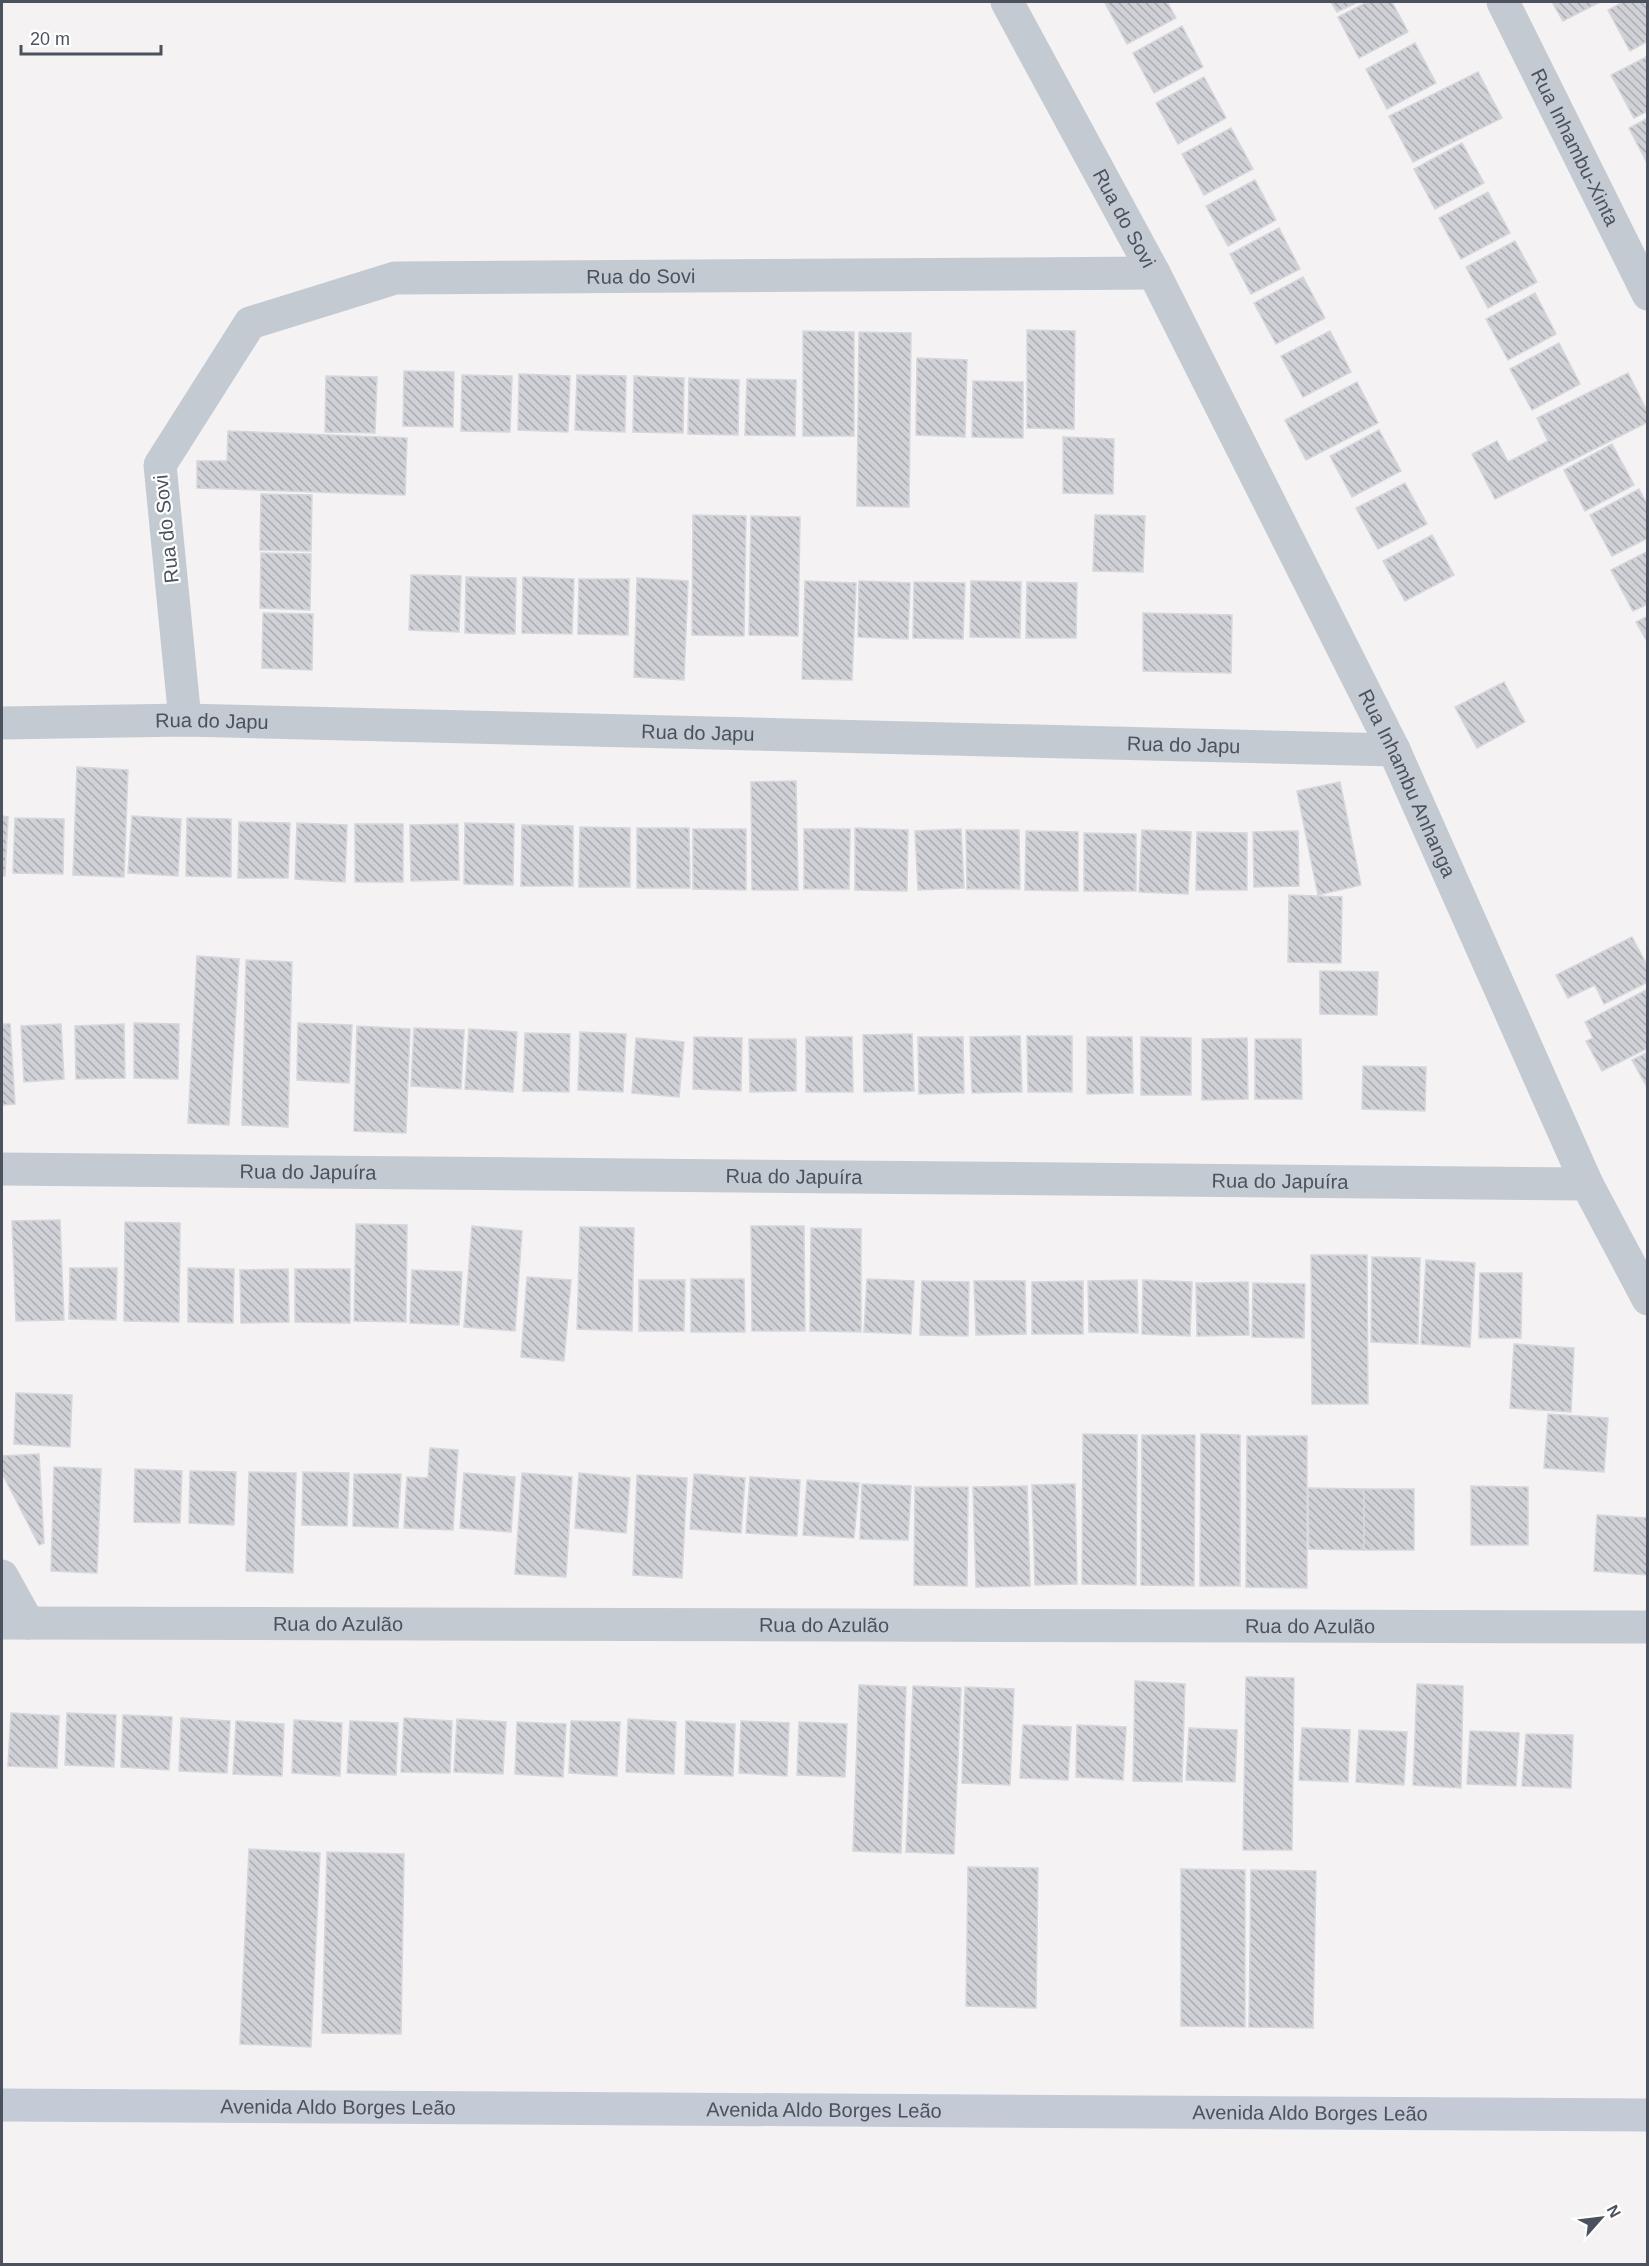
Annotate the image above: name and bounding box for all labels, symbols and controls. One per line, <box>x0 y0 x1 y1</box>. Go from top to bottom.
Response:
scale bar <box>21 18 160 56</box>
text: 20 m <box>30 29 70 49</box>
street label: Rua Inhambu-Xinta <box>1527 65 1624 230</box>
street label: Rua do Sovi <box>1089 165 1160 271</box>
street label: Rua do Sovi <box>586 265 695 288</box>
street label: Rua do Sovi <box>149 474 183 584</box>
street label: Rua Inhambu Anhanga <box>1354 686 1461 881</box>
street label: Rua do Japu <box>155 709 269 733</box>
street label: Rua do Japu <box>641 720 755 745</box>
street label: Rua do Japu <box>1127 732 1241 757</box>
street label: Rua do Japuíra <box>239 1160 377 1184</box>
street label: Rua do Japuíra <box>725 1165 863 1188</box>
street label: Rua do Japuíra <box>1211 1169 1349 1193</box>
street label: Rua do Azulão <box>273 1613 403 1635</box>
street label: Rua do Azulão <box>759 1614 889 1636</box>
street label: Rua do Azulão <box>1245 1615 1375 1637</box>
street label: Avenida Aldo Borges Leão <box>220 2095 456 2119</box>
street label: Avenida Aldo Borges Leão <box>706 2098 942 2122</box>
street label: Avenida Aldo Borges Leão <box>1192 2101 1428 2125</box>
north arrow <box>1571 2188 1631 2248</box>
text: N <box>1604 2202 1624 2220</box>

